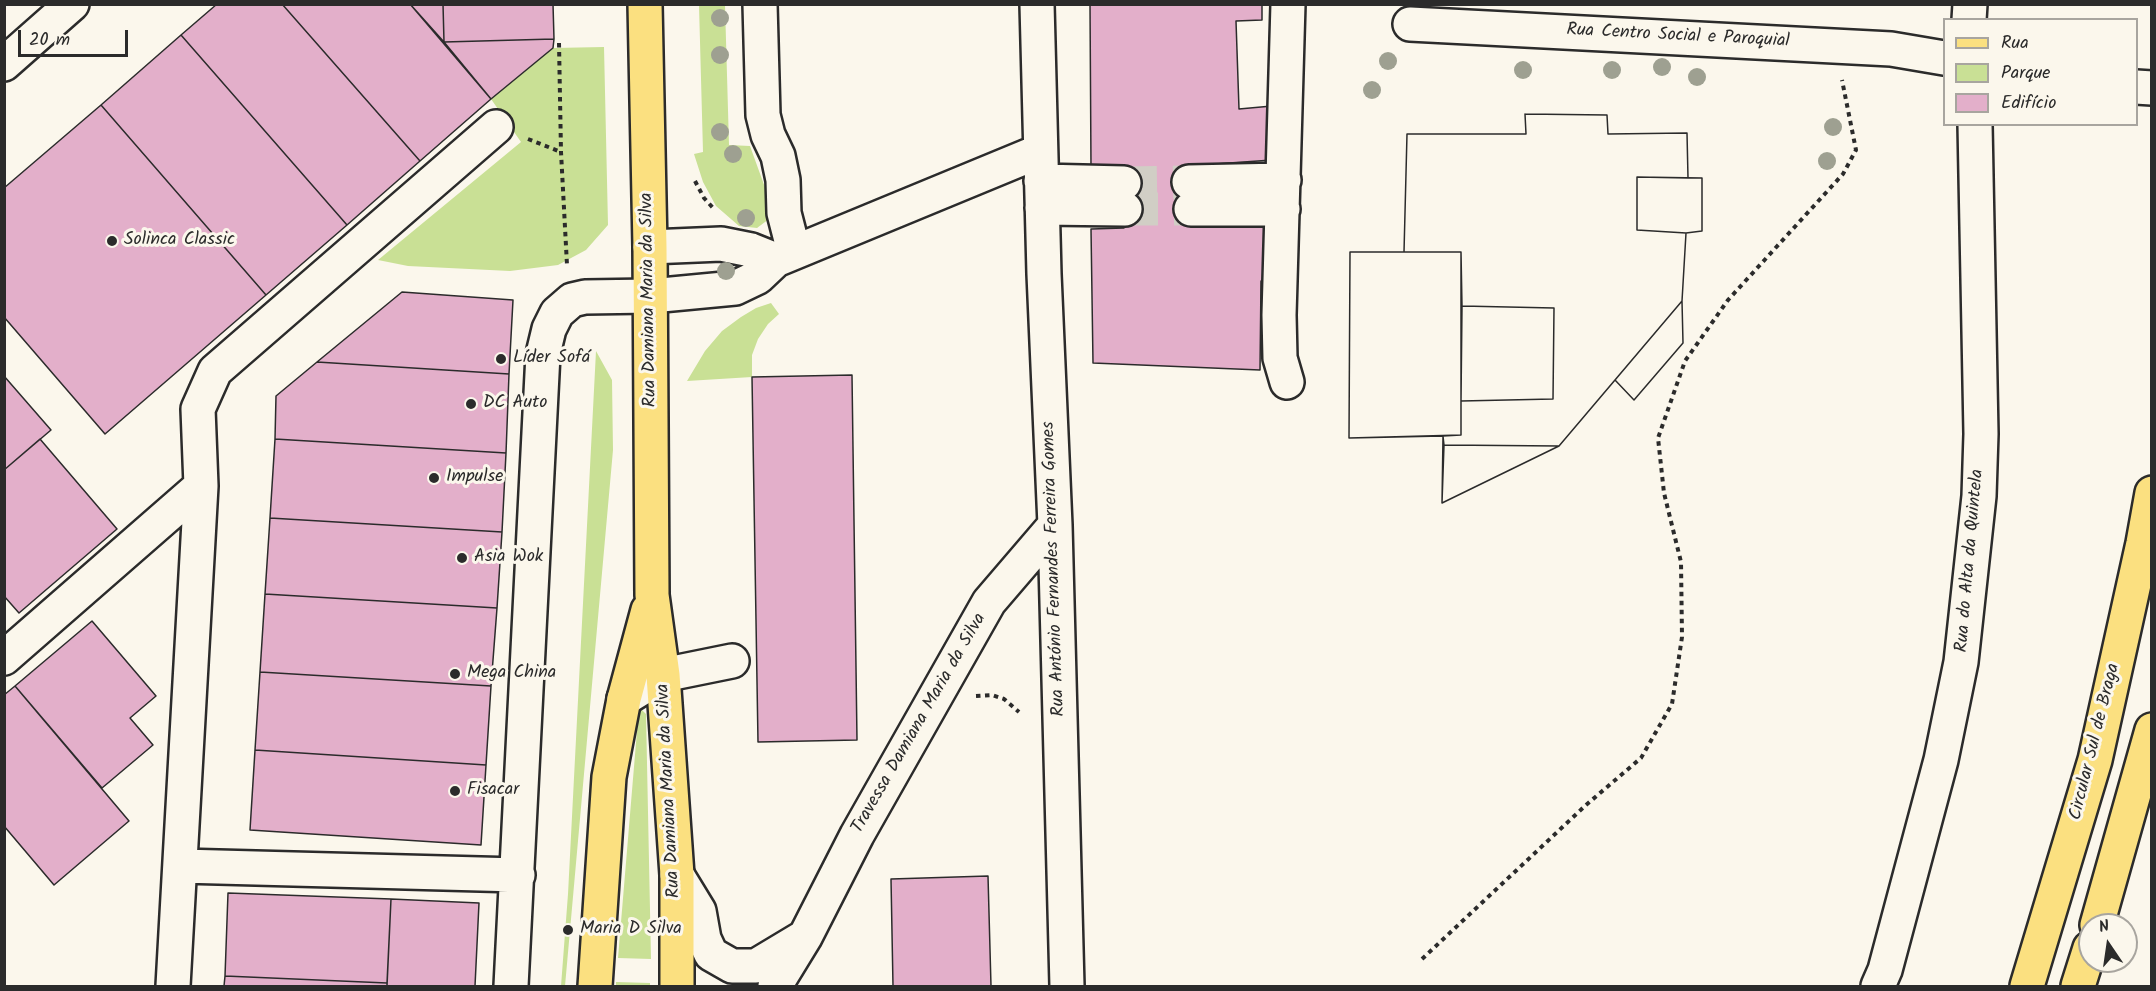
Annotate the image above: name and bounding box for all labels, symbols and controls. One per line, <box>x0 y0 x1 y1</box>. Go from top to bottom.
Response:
scale bar <box>21 18 130 56</box>
legend <box>1943 18 2138 126</box>
street label: Rua Centro Social e Paroquial <box>1566 20 1790 54</box>
text: 20 m <box>29 26 70 55</box>
text: Rua <box>2001 29 2029 58</box>
text: Parque <box>2001 59 2050 88</box>
text: Edifício <box>2001 89 2056 118</box>
street label: Rua Damiana Maria da Silva <box>637 192 663 408</box>
place label: Solinca Classic <box>124 230 235 252</box>
marker: Solinca Classic <box>105 234 119 248</box>
place label: Líder Sofá <box>513 348 590 370</box>
marker: Líder Sofá <box>494 352 508 366</box>
place label: DC Auto <box>483 393 547 415</box>
marker: DC Auto <box>464 397 478 411</box>
street label: Rua António Fernandes Ferreira Gomes <box>1039 421 1071 717</box>
place label: Impulse <box>446 467 503 489</box>
street label: Rua do Alta da Quintela <box>1952 469 1990 653</box>
marker: Impulse <box>427 471 441 485</box>
place label: Asia Wok <box>474 547 543 569</box>
marker: Asia Wok <box>455 551 469 565</box>
street label: Travessa Damiana Maria da Silva <box>848 610 992 838</box>
street label: Circular Sul de Braga <box>2066 661 2126 823</box>
place label: Mega China <box>467 663 556 685</box>
marker: Mega China <box>448 667 462 681</box>
street label: Rua Damiana Maria da Silva <box>654 683 686 899</box>
place label: Fisacar <box>467 780 519 802</box>
marker: Fisacar <box>448 784 462 798</box>
north arrow <box>2078 913 2138 973</box>
text: N <box>2097 914 2112 940</box>
place label: Maria D Silva <box>580 919 682 941</box>
marker: Maria D Silva <box>561 923 575 937</box>

